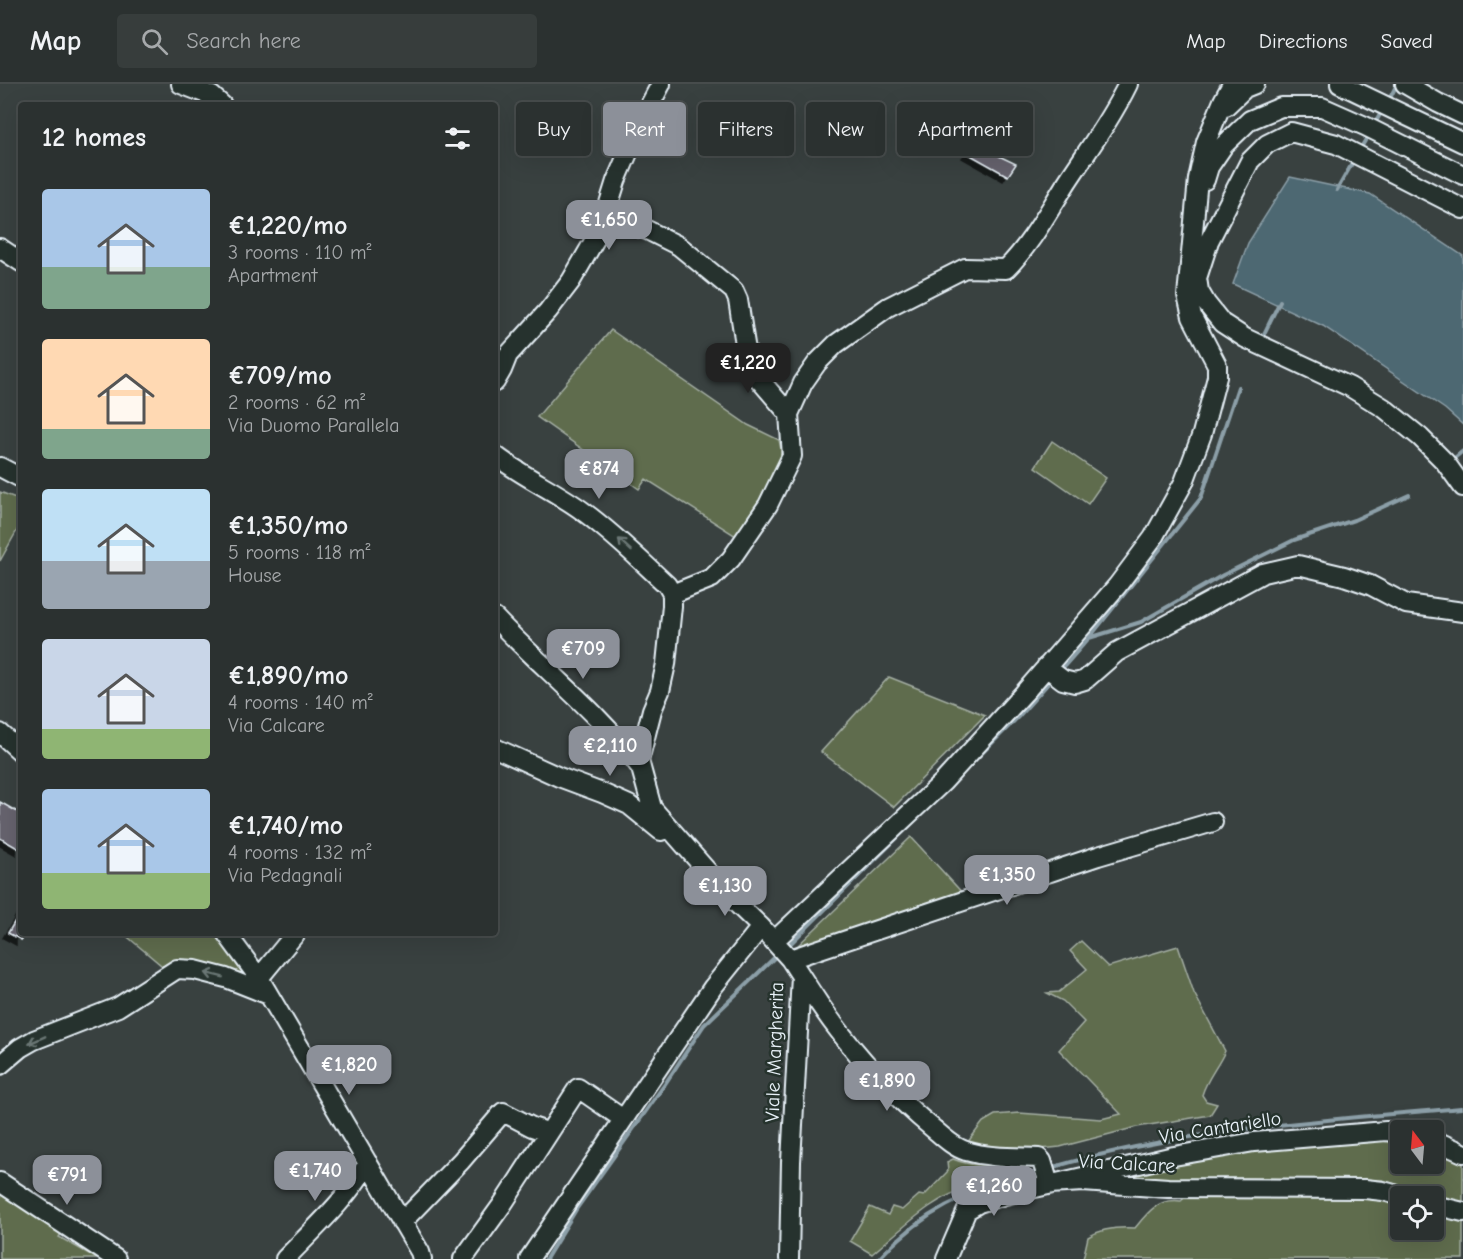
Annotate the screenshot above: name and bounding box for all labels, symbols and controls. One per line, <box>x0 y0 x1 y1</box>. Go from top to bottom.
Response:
search box <box>117 14 537 68</box>
text: Map <box>30 25 81 57</box>
icon: search <box>138 25 171 58</box>
text: Search here <box>186 28 301 54</box>
text: Map <box>1186 29 1226 53</box>
text: Directions <box>1259 29 1348 53</box>
text: Saved <box>1381 29 1433 53</box>
chip: Buy <box>516 102 591 156</box>
chip: Rent <box>603 102 686 156</box>
chip: Filters <box>698 102 794 156</box>
chip: New <box>806 102 885 156</box>
chip: Apartment <box>897 102 1033 156</box>
icon: filters <box>441 122 474 155</box>
text: 12 homes <box>42 123 146 153</box>
pin: €1,650 <box>560 200 658 251</box>
text: €1,650 <box>580 208 638 231</box>
text: €1,220/mo <box>228 211 347 241</box>
icon: home <box>90 213 162 285</box>
text: 3 rooms · 110 m² <box>228 241 372 264</box>
text: Apartment <box>228 264 318 287</box>
pin: €1,220 <box>699 343 797 394</box>
text: €1,220 <box>720 351 776 374</box>
text: €709/mo <box>228 361 332 391</box>
icon: home <box>90 363 162 435</box>
text: 2 rooms · 62 m² <box>228 391 365 414</box>
text: Via Duomo Parallela <box>228 414 399 437</box>
pin: €874 <box>563 449 635 500</box>
text: €874 <box>579 457 619 480</box>
text: €1,350/mo <box>228 511 348 541</box>
icon: home <box>90 513 162 585</box>
one-way arrow <box>617 538 632 552</box>
text: 5 rooms · 118 m² <box>228 541 370 564</box>
text: House <box>228 564 282 587</box>
pin: €709 <box>547 629 619 680</box>
text: €709 <box>561 637 605 660</box>
text: €1,890/mo <box>228 661 348 691</box>
icon: home <box>90 663 162 735</box>
text: 4 rooms · 140 m² <box>228 691 373 714</box>
text: Via Calcare <box>228 714 325 737</box>
pin: €2,110 <box>561 726 659 777</box>
text: €2,110 <box>583 734 637 757</box>
text: €1,740/mo <box>228 811 343 841</box>
icon: home <box>90 813 162 885</box>
text: 4 rooms · 132 m² <box>228 841 372 864</box>
pin: €1,350 <box>958 855 1056 906</box>
text: €1,350 <box>978 863 1036 886</box>
text: Via Pedagnali <box>228 864 342 887</box>
pin: €1,130 <box>676 866 774 917</box>
text: €1,130 <box>698 874 752 897</box>
one-way arrow <box>204 969 223 981</box>
street label: Viale Margherita <box>761 981 788 1123</box>
one-way arrow <box>28 1035 46 1046</box>
pin: €1,820 <box>300 1045 398 1096</box>
text: €1,820 <box>320 1053 378 1076</box>
pin: €1,890 <box>838 1061 936 1112</box>
text: €1,890 <box>858 1069 916 1092</box>
street label: Via Cantariello <box>1157 1106 1283 1148</box>
north arrow <box>1390 1120 1444 1174</box>
map controls <box>1390 1120 1444 1240</box>
street label: Via Calcare <box>1078 1149 1176 1178</box>
pin: €1,740 <box>266 1151 364 1202</box>
pin: €791 <box>31 1155 103 1206</box>
text: €1,740 <box>288 1159 342 1182</box>
text: €791 <box>47 1163 87 1186</box>
pin: €1,260 <box>945 1166 1043 1217</box>
text: €1,260 <box>965 1174 1023 1197</box>
button: locate <box>1390 1186 1444 1240</box>

